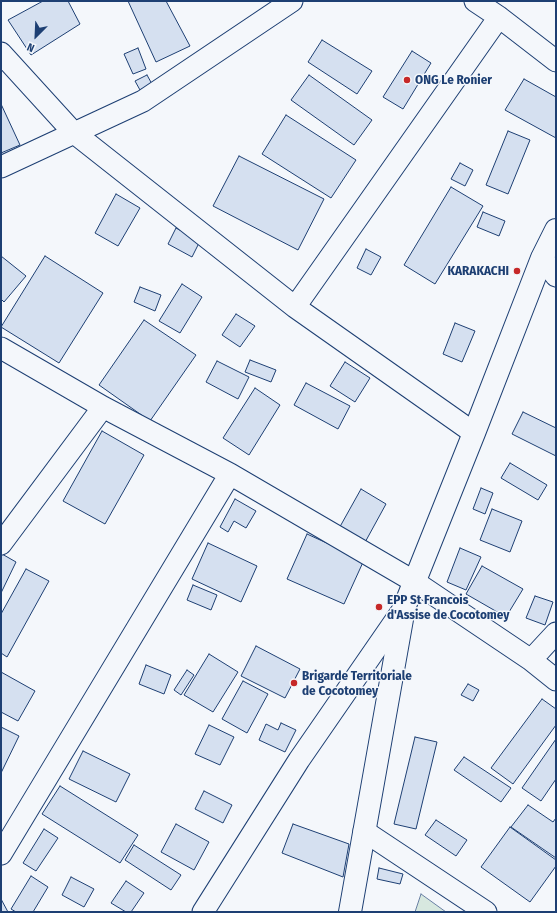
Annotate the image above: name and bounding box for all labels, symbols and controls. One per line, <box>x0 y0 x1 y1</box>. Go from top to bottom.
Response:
north arrow <box>16 16 56 56</box>
text: N <box>25 40 37 55</box>
place label: ONG Le Ronier <box>415 72 492 88</box>
marker: ONG Le Ronier <box>402 75 412 85</box>
place label: KARAKACHI <box>447 263 509 279</box>
marker: KARAKACHI <box>512 266 522 276</box>
place label: EPP St Francois d'Assise de Cocotomey <box>387 592 509 623</box>
marker: EPP St Francois d'Assise de Cocotomey <box>374 602 384 612</box>
place label: Brigarde Territoriale de Cocotomey <box>302 668 412 699</box>
marker: Brigarde Territoriale de Cocotomey <box>289 678 299 688</box>

